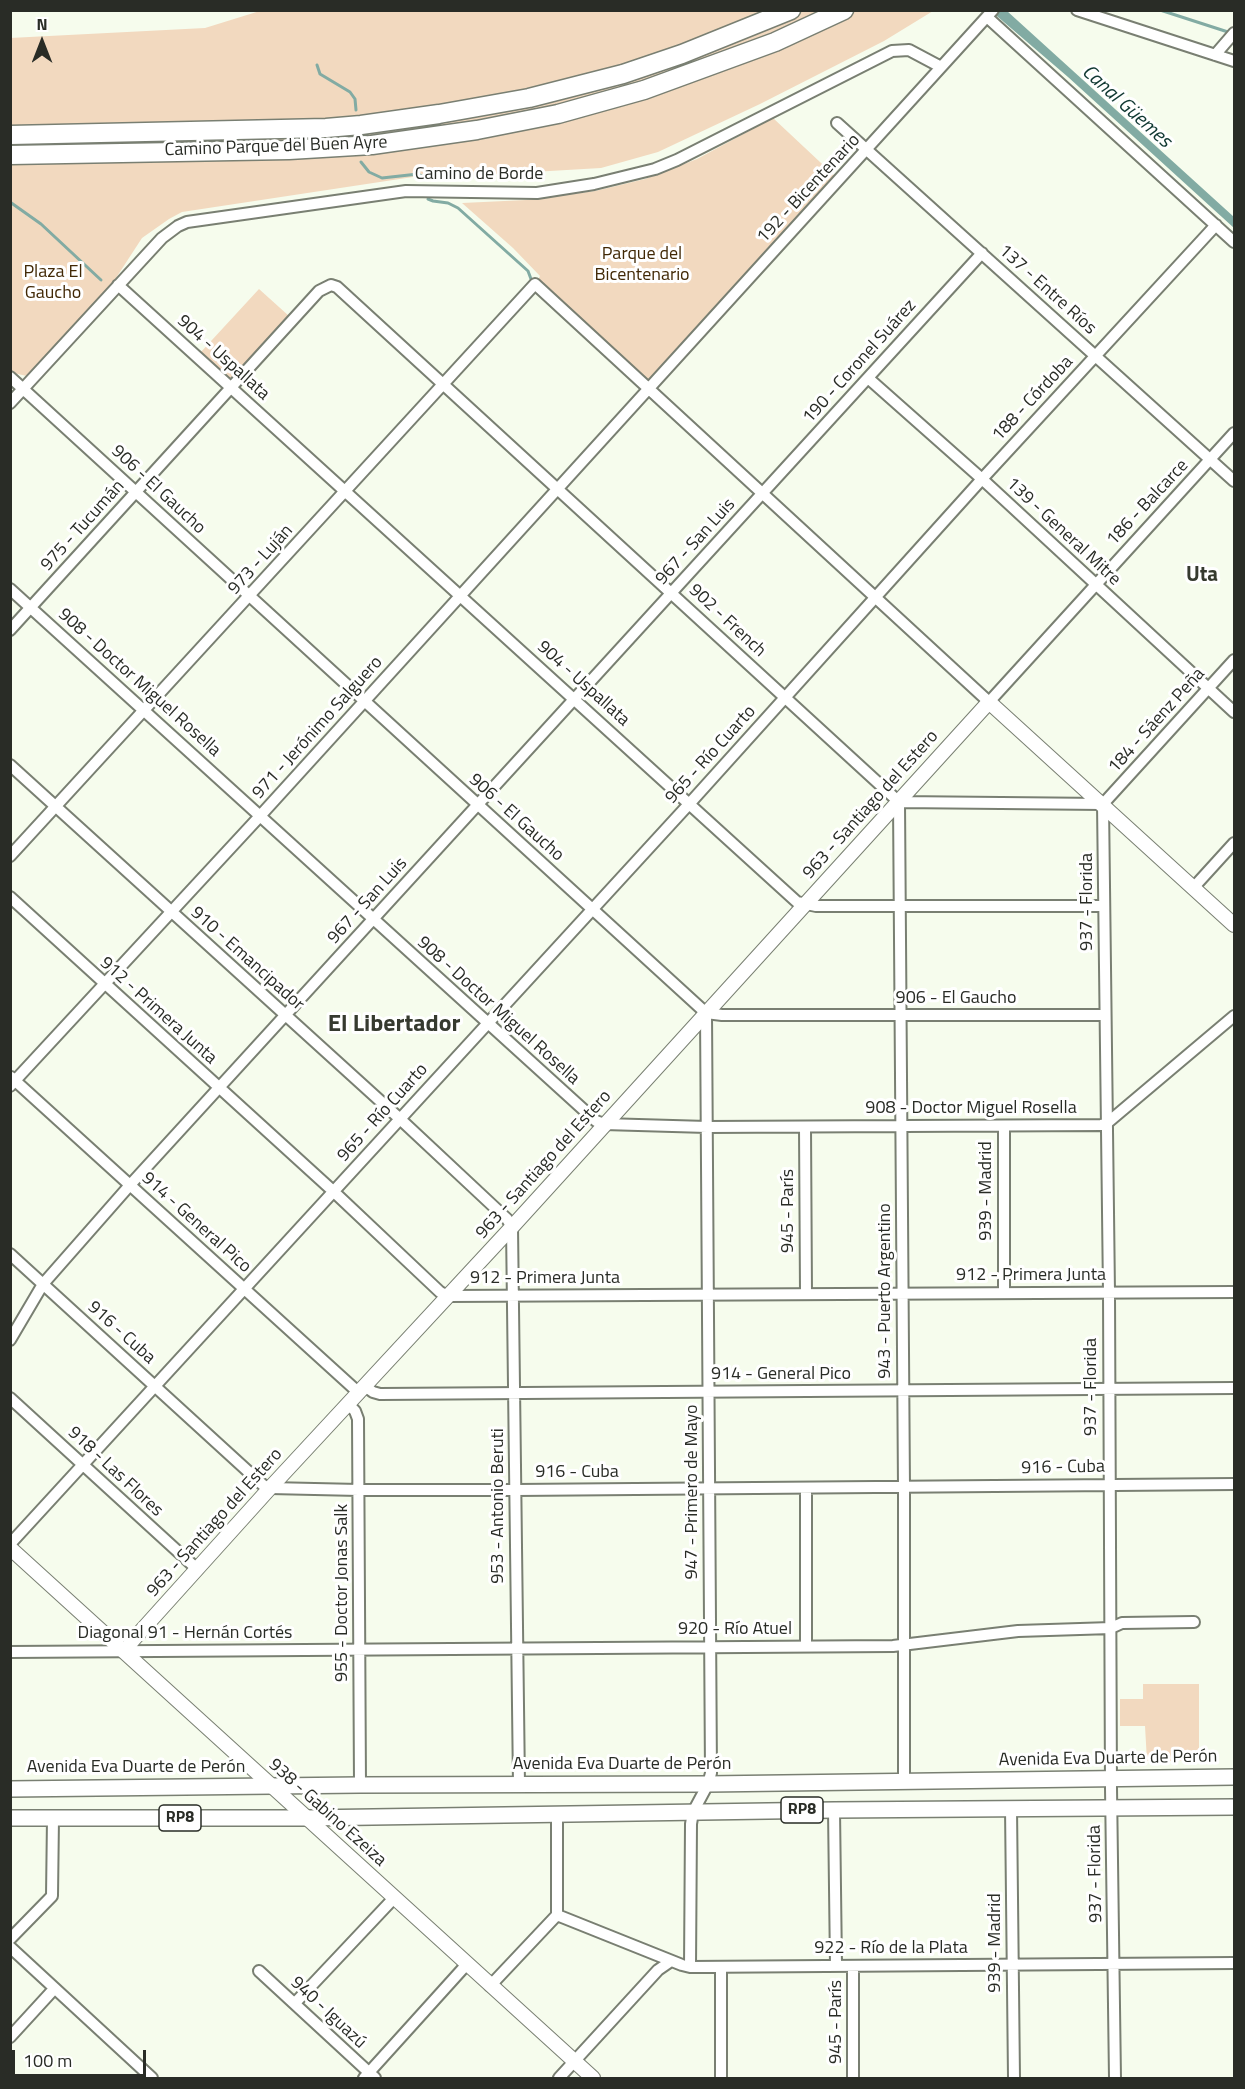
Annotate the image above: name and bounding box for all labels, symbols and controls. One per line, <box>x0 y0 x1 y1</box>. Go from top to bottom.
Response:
north arrow <box>12 12 72 72</box>
text: N <box>36 12 48 36</box>
water label: Canal Güemes <box>1076 60 1176 154</box>
street label: 192 - Bicentenario <box>753 130 865 248</box>
street label: Camino Parque del Buen Ayre <box>164 132 388 162</box>
street label: Camino de Borde <box>415 164 543 186</box>
street label: 137 - Entre Ríos <box>994 241 1100 339</box>
park label: Parque del Bicentenario <box>594 244 690 286</box>
park label: Plaza El Gaucho <box>23 262 83 304</box>
street label: 190 - Coronel Suárez <box>799 296 921 428</box>
street label: 904 - Uspallata <box>172 311 274 405</box>
street label: 188 - Córdoba <box>988 352 1078 446</box>
street label: 906 - El Gaucho <box>106 441 210 539</box>
street label: 186 - Balcarce <box>1103 455 1193 551</box>
street label: 139 - General Mitre <box>1001 473 1125 591</box>
street label: 975 - Tucumán <box>37 476 129 576</box>
street label: 967 - San Luis <box>652 494 740 590</box>
street label: 973 - Luján <box>224 521 298 599</box>
district label: Uta <box>1186 563 1218 589</box>
street label: 902 - French <box>684 580 770 662</box>
street label: 908 - Doctor Miguel Rosella <box>53 604 225 762</box>
street label: 904 - Uspallata <box>532 637 634 731</box>
street label: 971 - Jerónimo Salguero <box>248 652 388 804</box>
street label: 184 - Sáenz Peña <box>1104 664 1210 778</box>
street label: 965 - Río Cuarto <box>661 701 761 809</box>
street label: 963 - Santiago del Estero <box>799 726 943 884</box>
street label: 906 - El Gaucho <box>464 770 568 866</box>
street label: 967 - San Luis <box>324 853 412 949</box>
street label: 937 - Florida <box>1077 853 1099 951</box>
street label: 910 - Emancipador <box>186 902 308 1016</box>
street label: 908 - Doctor Miguel Rosella <box>412 932 584 1090</box>
street label: 912 - Primera Junta <box>95 953 221 1069</box>
street label: 906 - El Gaucho <box>896 988 1016 1010</box>
district label: El Libertador <box>328 1011 460 1039</box>
street label: 965 - Río Cuarto <box>333 1059 433 1167</box>
street label: 963 - Santiago del Estero <box>472 1086 616 1244</box>
street label: 908 - Doctor Miguel Rosella <box>865 1098 1077 1120</box>
street label: 939 - Madrid <box>976 1141 998 1241</box>
street label: 914 - General Pico <box>137 1168 255 1278</box>
street label: 945 - París <box>778 1169 800 1253</box>
street label: 943 - Puerto Argentino <box>875 1203 897 1379</box>
street label: 912 - Primera Junta <box>956 1265 1106 1287</box>
street label: 912 - Primera Junta <box>470 1268 620 1290</box>
street label: 916 - Cuba <box>83 1297 159 1369</box>
street label: 937 - Florida <box>1081 1338 1103 1436</box>
street label: 914 - General Pico <box>711 1364 851 1386</box>
street label: 947 - Primero de Mayo <box>682 1404 704 1580</box>
street label: 918 - Las Flores <box>63 1422 167 1522</box>
street label: 953 - Antonio Beruti <box>488 1428 510 1584</box>
street label: 963 - Santiago del Estero <box>143 1444 287 1602</box>
street label: 916 - Cuba <box>1021 1456 1105 1480</box>
street label: 916 - Cuba <box>535 1462 619 1484</box>
street label: 955 - Doctor Jonas Salk <box>332 1504 354 1682</box>
street label: 920 - Río Atuel <box>678 1619 792 1641</box>
street label: Diagonal 91 - Hernán Cortés <box>78 1623 292 1645</box>
street label: Avenida Eva Duarte de Perón <box>999 1746 1217 1772</box>
street label: 938 - Gabino Ezeiza <box>264 1754 390 1872</box>
street label: Avenida Eva Duarte de Perón <box>513 1754 731 1776</box>
street label: Avenida Eva Duarte de Perón <box>27 1757 245 1779</box>
road number: RP8 <box>781 1797 823 1823</box>
road number: RP8 <box>159 1805 201 1831</box>
street label: 937 - Florida <box>1084 1825 1108 1923</box>
street label: 939 - Madrid <box>985 1893 1007 1993</box>
street label: 922 - Río de la Plata <box>814 1938 968 1960</box>
street label: 940 - Iguazú <box>286 1972 370 2054</box>
street label: 945 - París <box>826 1980 848 2064</box>
scale bar <box>15 2038 148 2076</box>
text: 100 m <box>23 2047 72 2074</box>

